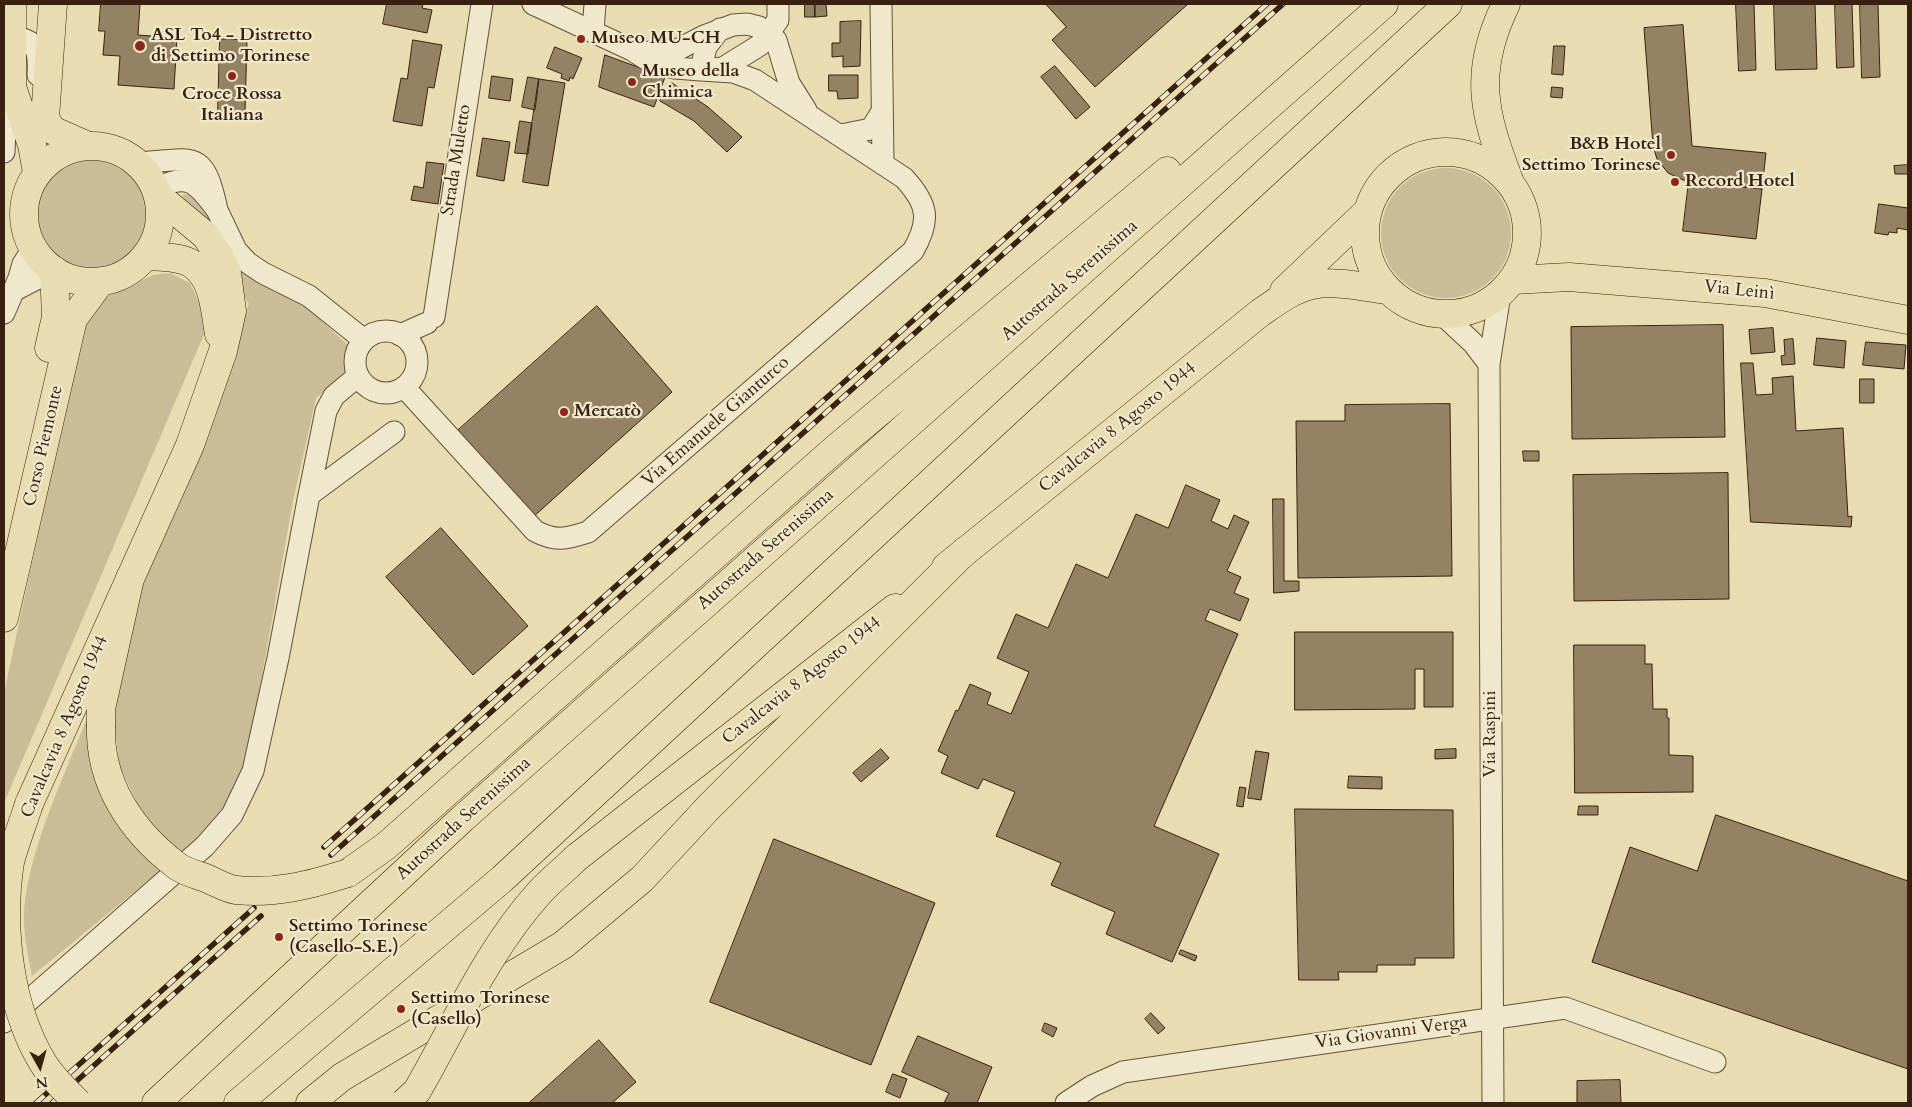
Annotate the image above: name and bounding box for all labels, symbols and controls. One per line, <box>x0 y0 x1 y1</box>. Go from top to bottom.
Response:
place label: ASL To4 - Distretto di Settimo Torinese <box>151 25 312 68</box>
place label: Museo MU-CH <box>591 28 720 50</box>
marker: Museo MU-CH <box>575 33 587 45</box>
marker: ASL To4 - Distretto di Settimo Torinese <box>133 39 147 53</box>
place label: Museo della Chimica <box>642 61 740 104</box>
marker: Croce Rossa Italiana <box>226 70 238 82</box>
marker: Museo della Chimica <box>626 76 638 88</box>
place label: Croce Rossa Italiana <box>182 84 282 126</box>
street label: Strada Muletto <box>438 103 476 217</box>
place label: B&B Hotel Settimo Torinese <box>1522 134 1661 176</box>
marker: B&B Hotel Settimo Torinese <box>1665 149 1677 161</box>
place label: Record Hotel <box>1685 171 1795 193</box>
marker: Record Hotel <box>1669 176 1681 188</box>
street label: Autostrada Serenissima <box>997 216 1143 346</box>
street label: Via Leinì <box>1703 277 1775 305</box>
street label: Via Emanuele Gianturco <box>638 352 794 492</box>
street label: Cavalcavia 8 Agosto 1944 <box>1035 358 1201 498</box>
street label: Corso Piemonte <box>20 383 68 509</box>
place label: Mercatò <box>574 401 641 423</box>
marker: Mercatò <box>558 406 570 418</box>
street label: Autostrada Serenissima <box>693 485 839 615</box>
street label: Cavalcavia 8 Agosto 1944 <box>718 612 886 750</box>
street label: Cavalcavia 8 Agosto 1944 <box>17 633 113 821</box>
street label: Via Raspini <box>1480 690 1502 778</box>
street label: Autostrada Serenissima <box>392 753 536 885</box>
place label: Settimo Torinese (Casello-S.E.) <box>289 916 428 959</box>
marker: Settimo Torinese (Casello-S.E.) <box>273 931 285 943</box>
place label: Settimo Torinese (Casello) <box>411 988 550 1030</box>
marker: Settimo Torinese (Casello) <box>395 1003 407 1015</box>
street label: Via Giovanni Verga <box>1314 1012 1468 1054</box>
north arrow <box>15 1042 65 1092</box>
text: N <box>35 1072 49 1093</box>

